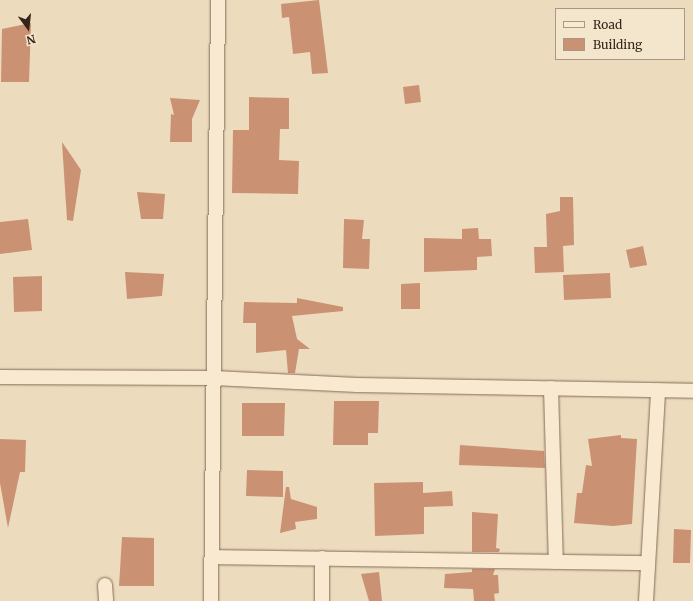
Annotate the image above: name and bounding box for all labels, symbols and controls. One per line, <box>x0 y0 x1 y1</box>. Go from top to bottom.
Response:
north arrow <box>8 8 48 48</box>
legend <box>555 8 685 60</box>
text: Road <box>593 17 622 32</box>
text: N <box>25 32 37 47</box>
text: Building <box>593 37 642 52</box>

